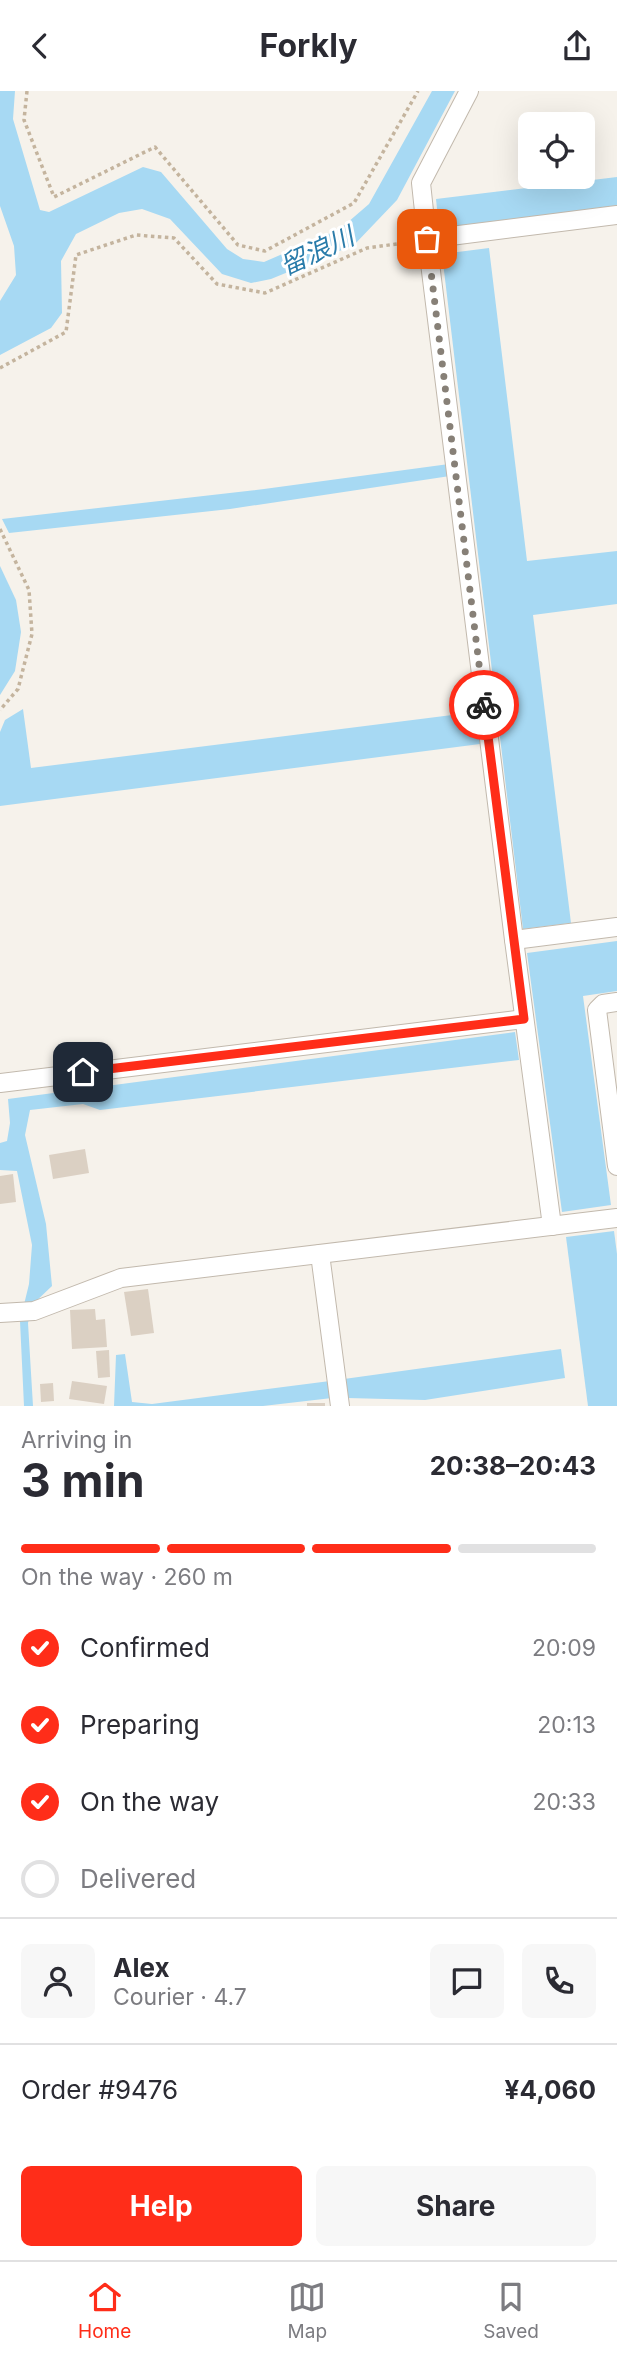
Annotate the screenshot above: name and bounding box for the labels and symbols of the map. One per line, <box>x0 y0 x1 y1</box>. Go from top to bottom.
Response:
pin <box>397 209 457 269</box>
water label: 留浪川 <box>275 219 361 281</box>
courier <box>449 670 519 740</box>
pin <box>53 1042 113 1102</box>

